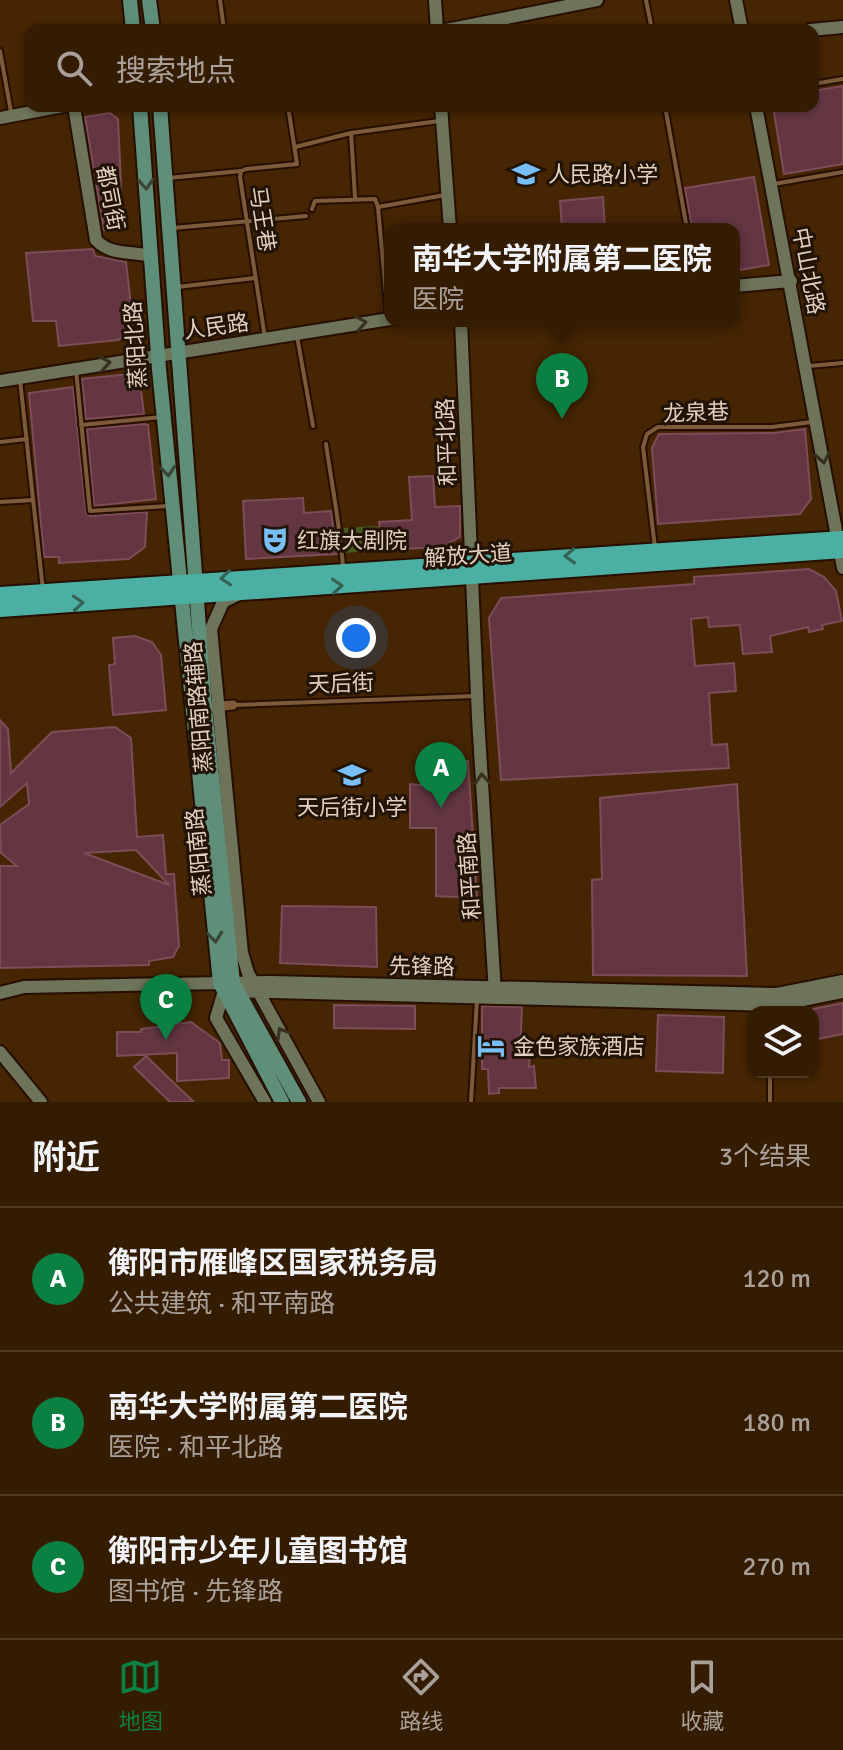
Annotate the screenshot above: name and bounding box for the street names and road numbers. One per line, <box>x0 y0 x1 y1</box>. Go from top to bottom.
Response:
street label: 都司街 <box>91 163 130 233</box>
street label: 马王巷 <box>244 184 281 254</box>
street label: 中山北路 <box>787 225 830 317</box>
street label: 蒸阳北路 <box>119 300 152 390</box>
street label: 人民路 <box>182 309 251 344</box>
street label: 和平北路 <box>431 398 462 486</box>
street label: 龙泉巷 <box>663 398 729 427</box>
street label: 解放大道 <box>423 539 513 572</box>
street label: 蒸阳南路辅路 <box>179 640 218 774</box>
street label: 天后街 <box>308 669 374 698</box>
street label: 蒸阳南路 <box>180 807 217 897</box>
street label: 和平南路 <box>453 831 486 921</box>
street label: 先锋路 <box>389 952 455 981</box>

